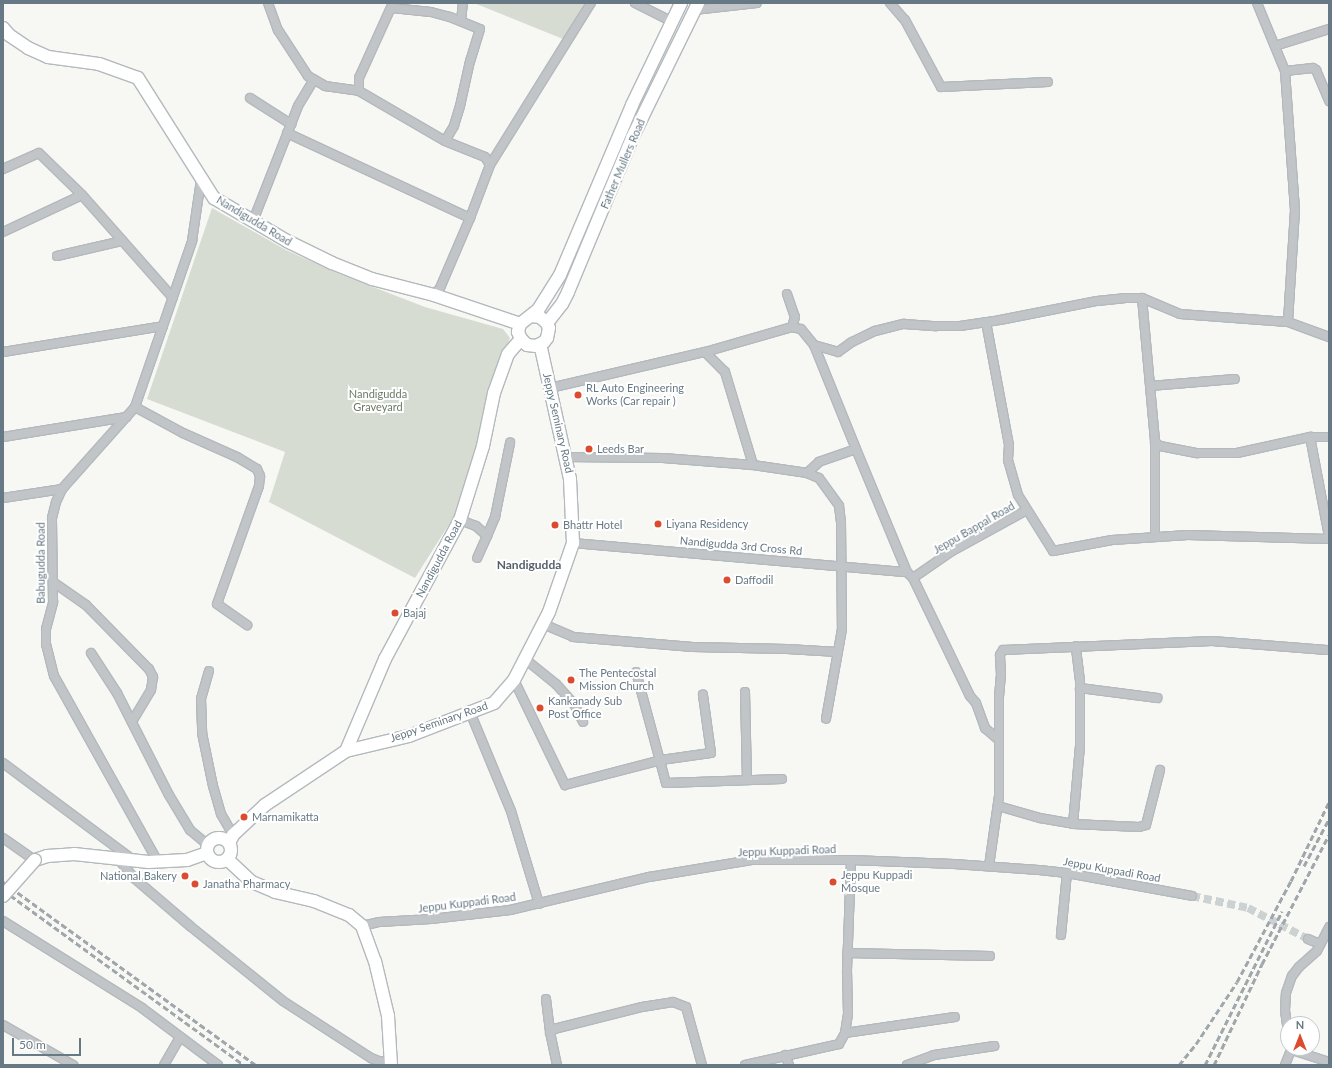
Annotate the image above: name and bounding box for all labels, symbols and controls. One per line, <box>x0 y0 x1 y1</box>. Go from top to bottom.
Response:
street label: Father Mullers Road <box>598 117 648 211</box>
street label: Nandigudda Road <box>214 193 294 249</box>
street label: Jeppy Seminary Road <box>540 371 576 475</box>
place label: RL Auto Engineering Works (Car repair ) <box>586 382 685 408</box>
park label: Nandigudda Graveyard <box>349 388 407 414</box>
marker: RL Auto Engineering Works (Car repair ) <box>573 390 583 400</box>
place label: Leeds Bar <box>597 442 644 456</box>
marker: Leeds Bar <box>584 444 594 454</box>
street label: Jeppu Bappal Road <box>931 499 1017 557</box>
place label: Liyana Residency <box>666 517 749 531</box>
street label: Nandigudda Road <box>413 518 465 600</box>
place label: Bhattr Hotel <box>563 518 623 532</box>
marker: Liyana Residency <box>653 519 663 529</box>
marker: Bhattr Hotel <box>550 520 560 530</box>
street label: Babugudda Road <box>34 522 48 604</box>
street label: Nandigudda 3rd Cross Rd <box>679 534 803 558</box>
district label: Nandigudda <box>497 558 561 572</box>
place label: Daffodil <box>735 573 773 587</box>
marker: Daffodil <box>722 575 732 585</box>
place label: Bajaj <box>403 606 426 620</box>
marker: Bajaj <box>390 608 400 618</box>
place label: The Pentecostal Mission Church <box>579 667 656 693</box>
marker: The Pentecostal Mission Church <box>566 675 576 685</box>
place label: Kankanady Sub Post Office <box>548 695 622 721</box>
street label: Jeppy Seminary Road <box>388 699 490 745</box>
marker: Kankanady Sub Post Office <box>535 703 545 713</box>
place label: Marnamikatta <box>252 810 319 824</box>
marker: Marnamikatta <box>239 812 249 822</box>
street label: Jeppu Kuppadi Road <box>738 843 836 859</box>
street label: Jeppu Kuppadi Road <box>1062 855 1162 885</box>
place label: National Bakery <box>100 869 177 883</box>
place label: Jeppu Kuppadi Mosque <box>841 869 912 895</box>
marker: National Bakery <box>180 871 190 881</box>
place label: Janatha Pharmacy <box>203 877 290 891</box>
marker: Jeppu Kuppadi Mosque <box>828 877 838 887</box>
marker: Janatha Pharmacy <box>190 879 200 889</box>
street label: Jeppu Kuppadi Road <box>417 890 517 916</box>
north arrow <box>1280 1016 1320 1056</box>
text: N <box>1296 1018 1304 1031</box>
scale bar <box>14 1030 83 1056</box>
text: 50 m <box>19 1037 46 1052</box>

